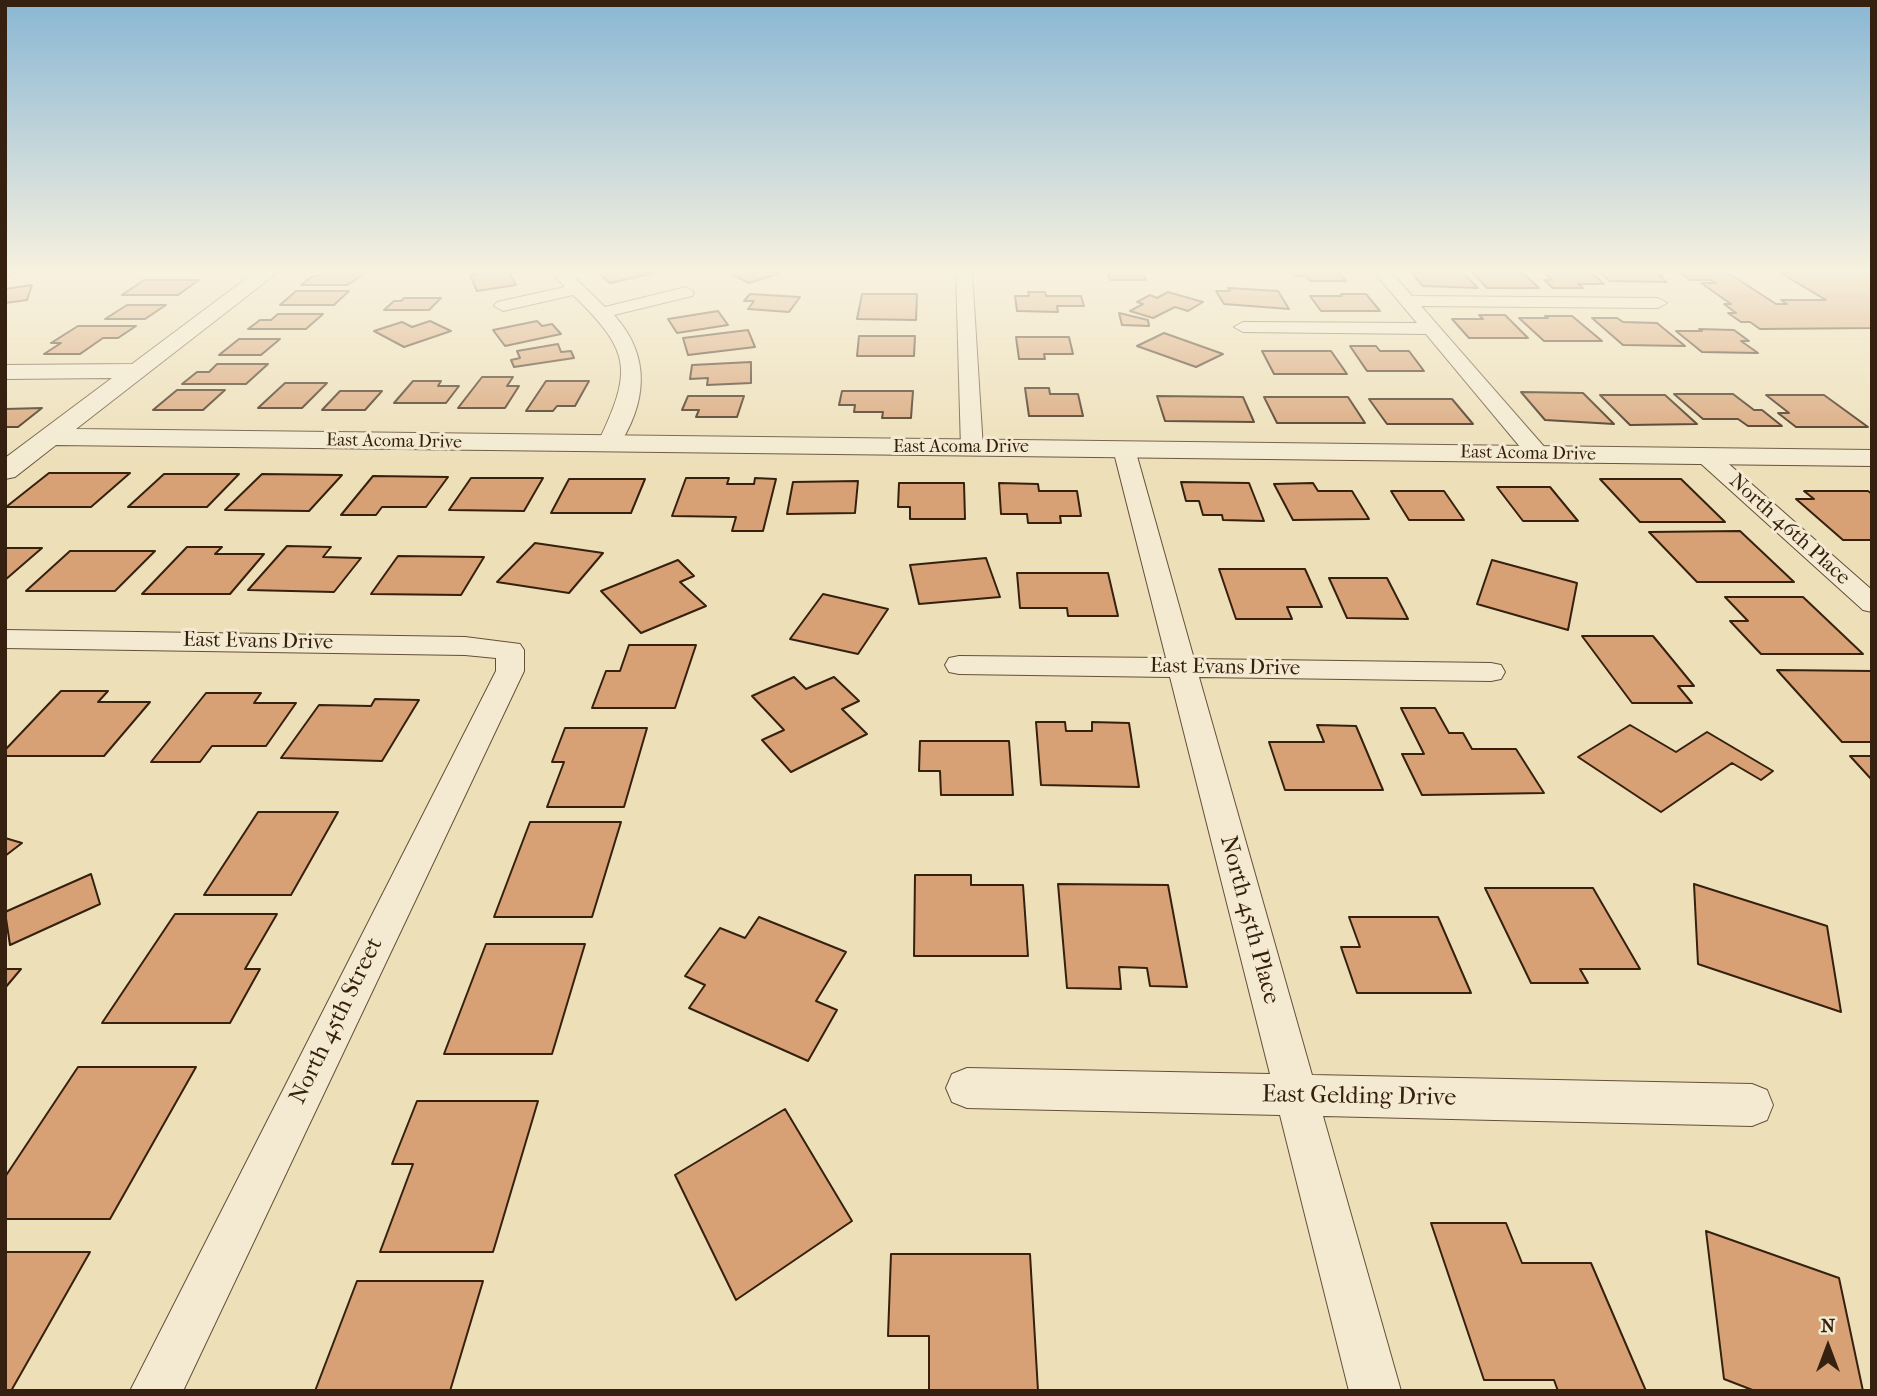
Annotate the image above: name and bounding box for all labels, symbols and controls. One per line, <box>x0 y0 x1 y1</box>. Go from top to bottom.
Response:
street label: East Acoma Drive <box>326 430 462 454</box>
street label: East Acoma Drive <box>893 437 1029 459</box>
street label: East Acoma Drive <box>1460 442 1596 466</box>
street label: North 46th Place <box>1723 469 1855 591</box>
street label: East Evans Drive <box>183 628 333 656</box>
street label: East Evans Drive <box>1150 654 1300 682</box>
street label: North 45th Place <box>1213 833 1285 1007</box>
street label: North 45th Street <box>284 933 390 1109</box>
street label: East Gelding Drive <box>1262 1081 1456 1113</box>
north arrow <box>1793 1312 1863 1382</box>
text: N <box>1821 1315 1835 1337</box>

